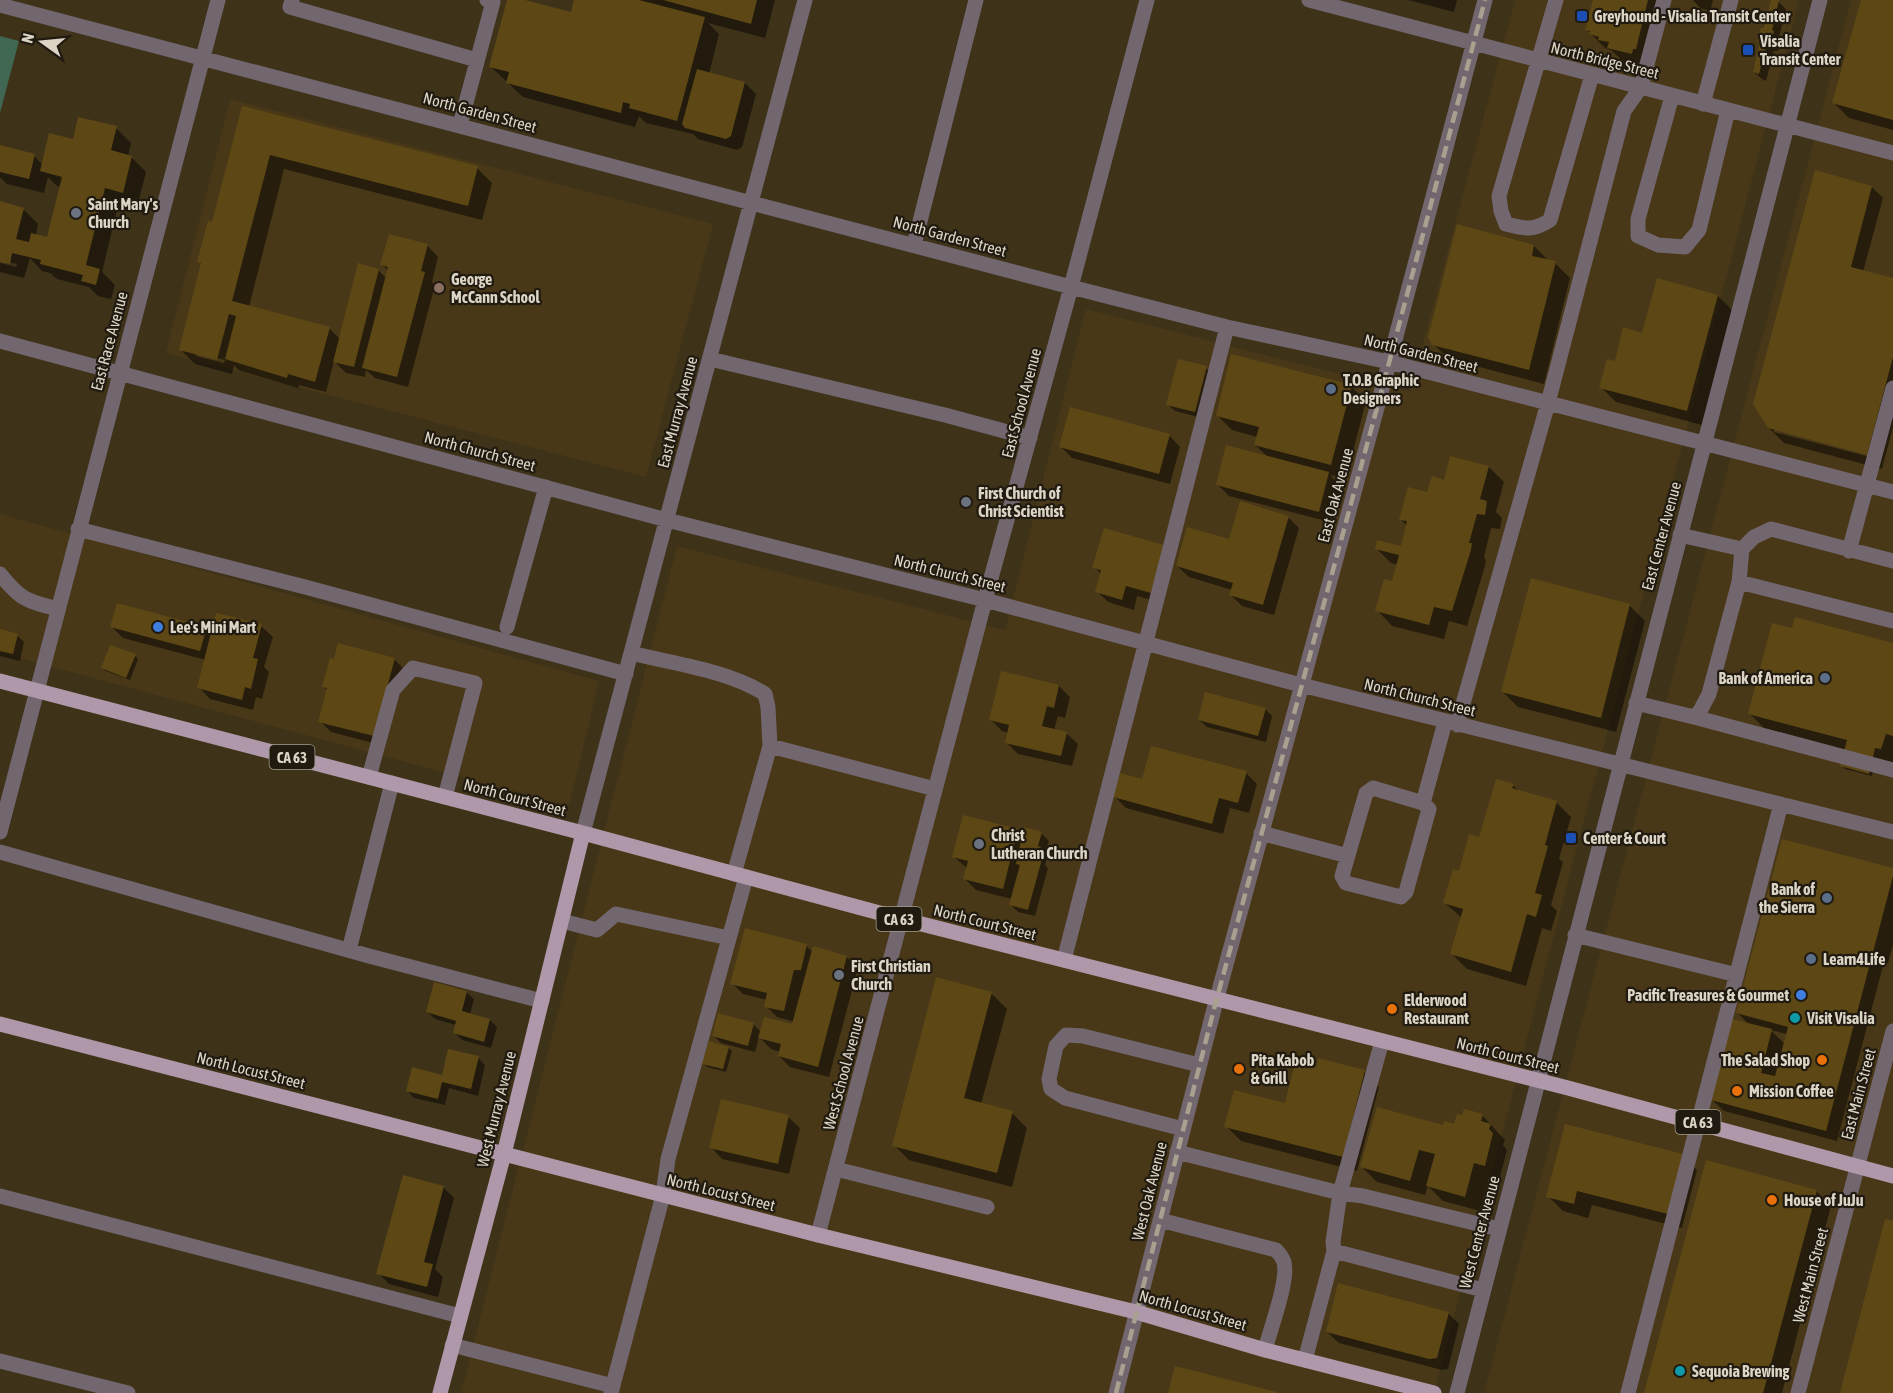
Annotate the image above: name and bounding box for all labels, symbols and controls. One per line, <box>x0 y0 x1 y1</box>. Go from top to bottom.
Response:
place label: Greyhound - Visalia Transit Center <box>1594 7 1791 25</box>
marker: Greyhound - Visalia Transit Center <box>1575 9 1589 23</box>
north arrow <box>12 12 72 72</box>
text: N <box>18 31 37 45</box>
place label: Visalia Transit Center <box>1759 32 1841 68</box>
street label: North Bridge Street <box>1549 38 1661 83</box>
marker: Visalia Transit Center <box>1741 43 1755 57</box>
street label: North Garden Street <box>421 88 539 136</box>
place label: Saint Mary's Church <box>88 195 158 231</box>
marker: Saint Mary's Church <box>69 206 83 220</box>
street label: North Garden Street <box>891 212 1009 260</box>
place label: George McCann School <box>451 270 540 306</box>
marker: George McCann School <box>432 281 446 295</box>
street label: East Race Avenue <box>87 289 131 393</box>
street label: North Garden Street <box>1362 330 1480 376</box>
street label: East School Avenue <box>998 346 1044 460</box>
street label: East Murray Avenue <box>653 354 702 470</box>
place label: T.O.B Graphic Designers <box>1343 371 1419 407</box>
marker: T.O.B Graphic Designers <box>1324 382 1338 396</box>
street label: North Church Street <box>422 427 538 475</box>
street label: East Oak Avenue <box>1314 446 1356 544</box>
street label: East Center Avenue <box>1638 480 1684 592</box>
place label: First Church of Christ Scientist <box>978 484 1064 520</box>
marker: First Church of Christ Scientist <box>959 495 973 509</box>
street label: North Church Street <box>892 550 1008 596</box>
place label: Lee's Mini Mart <box>170 618 256 636</box>
marker: Lee's Mini Mart <box>151 620 165 634</box>
place label: Bank of America <box>1718 669 1813 687</box>
marker: Bank of America <box>1818 671 1832 685</box>
street label: North Church Street <box>1362 674 1478 720</box>
road number: CA 63 <box>270 745 314 769</box>
street label: North Court Street <box>462 775 568 819</box>
place label: Christ Lutheran Church <box>991 826 1088 862</box>
place label: Center & Court <box>1583 829 1666 847</box>
marker: Center & Court <box>1564 831 1578 845</box>
marker: Christ Lutheran Church <box>972 837 986 851</box>
place label: Bank of the Sierra <box>1758 880 1816 916</box>
marker: Bank of the Sierra <box>1820 891 1834 905</box>
street label: North Court Street <box>932 901 1038 944</box>
road number: CA 63 <box>876 907 922 931</box>
place label: Learn4Life <box>1823 950 1885 968</box>
marker: Learn4Life <box>1804 952 1818 966</box>
place label: First Christian Church <box>851 957 931 993</box>
marker: First Christian Church <box>832 968 846 982</box>
place label: Pacific Treasures & Gourmet <box>1627 986 1789 1004</box>
marker: Pacific Treasures & Gourmet <box>1794 988 1808 1002</box>
place label: Elderwood Restaurant <box>1404 991 1469 1027</box>
marker: Elderwood Restaurant <box>1385 1002 1399 1016</box>
place label: Visit Visalia <box>1806 1009 1875 1027</box>
marker: Visit Visalia <box>1788 1011 1802 1025</box>
street label: West School Avenue <box>819 1014 867 1132</box>
street label: North Court Street <box>1455 1034 1561 1077</box>
street label: East Main Street <box>1837 1046 1879 1142</box>
street label: North Locust Street <box>195 1048 307 1092</box>
street label: West Murray Avenue <box>473 1049 520 1169</box>
place label: Pita Kabob & Grill <box>1251 1051 1315 1087</box>
place label: The Salad Shop <box>1721 1051 1810 1069</box>
marker: The Salad Shop <box>1815 1053 1829 1067</box>
marker: Pita Kabob & Grill <box>1232 1062 1246 1076</box>
place label: Mission Coffee <box>1749 1082 1834 1100</box>
marker: Mission Coffee <box>1730 1084 1744 1098</box>
road number: CA 63 <box>1676 1110 1720 1134</box>
street label: West Oak Avenue <box>1128 1140 1170 1242</box>
street label: North Locust Street <box>665 1170 777 1214</box>
street label: West Center Avenue <box>1455 1174 1503 1290</box>
place label: House of JuJu <box>1784 1191 1864 1209</box>
marker: House of JuJu <box>1765 1193 1779 1207</box>
street label: West Main Street <box>1789 1225 1831 1325</box>
street label: North Locust Street <box>1137 1286 1249 1334</box>
place label: Sequoia Brewing <box>1692 1362 1789 1380</box>
marker: Sequoia Brewing <box>1673 1364 1687 1378</box>

